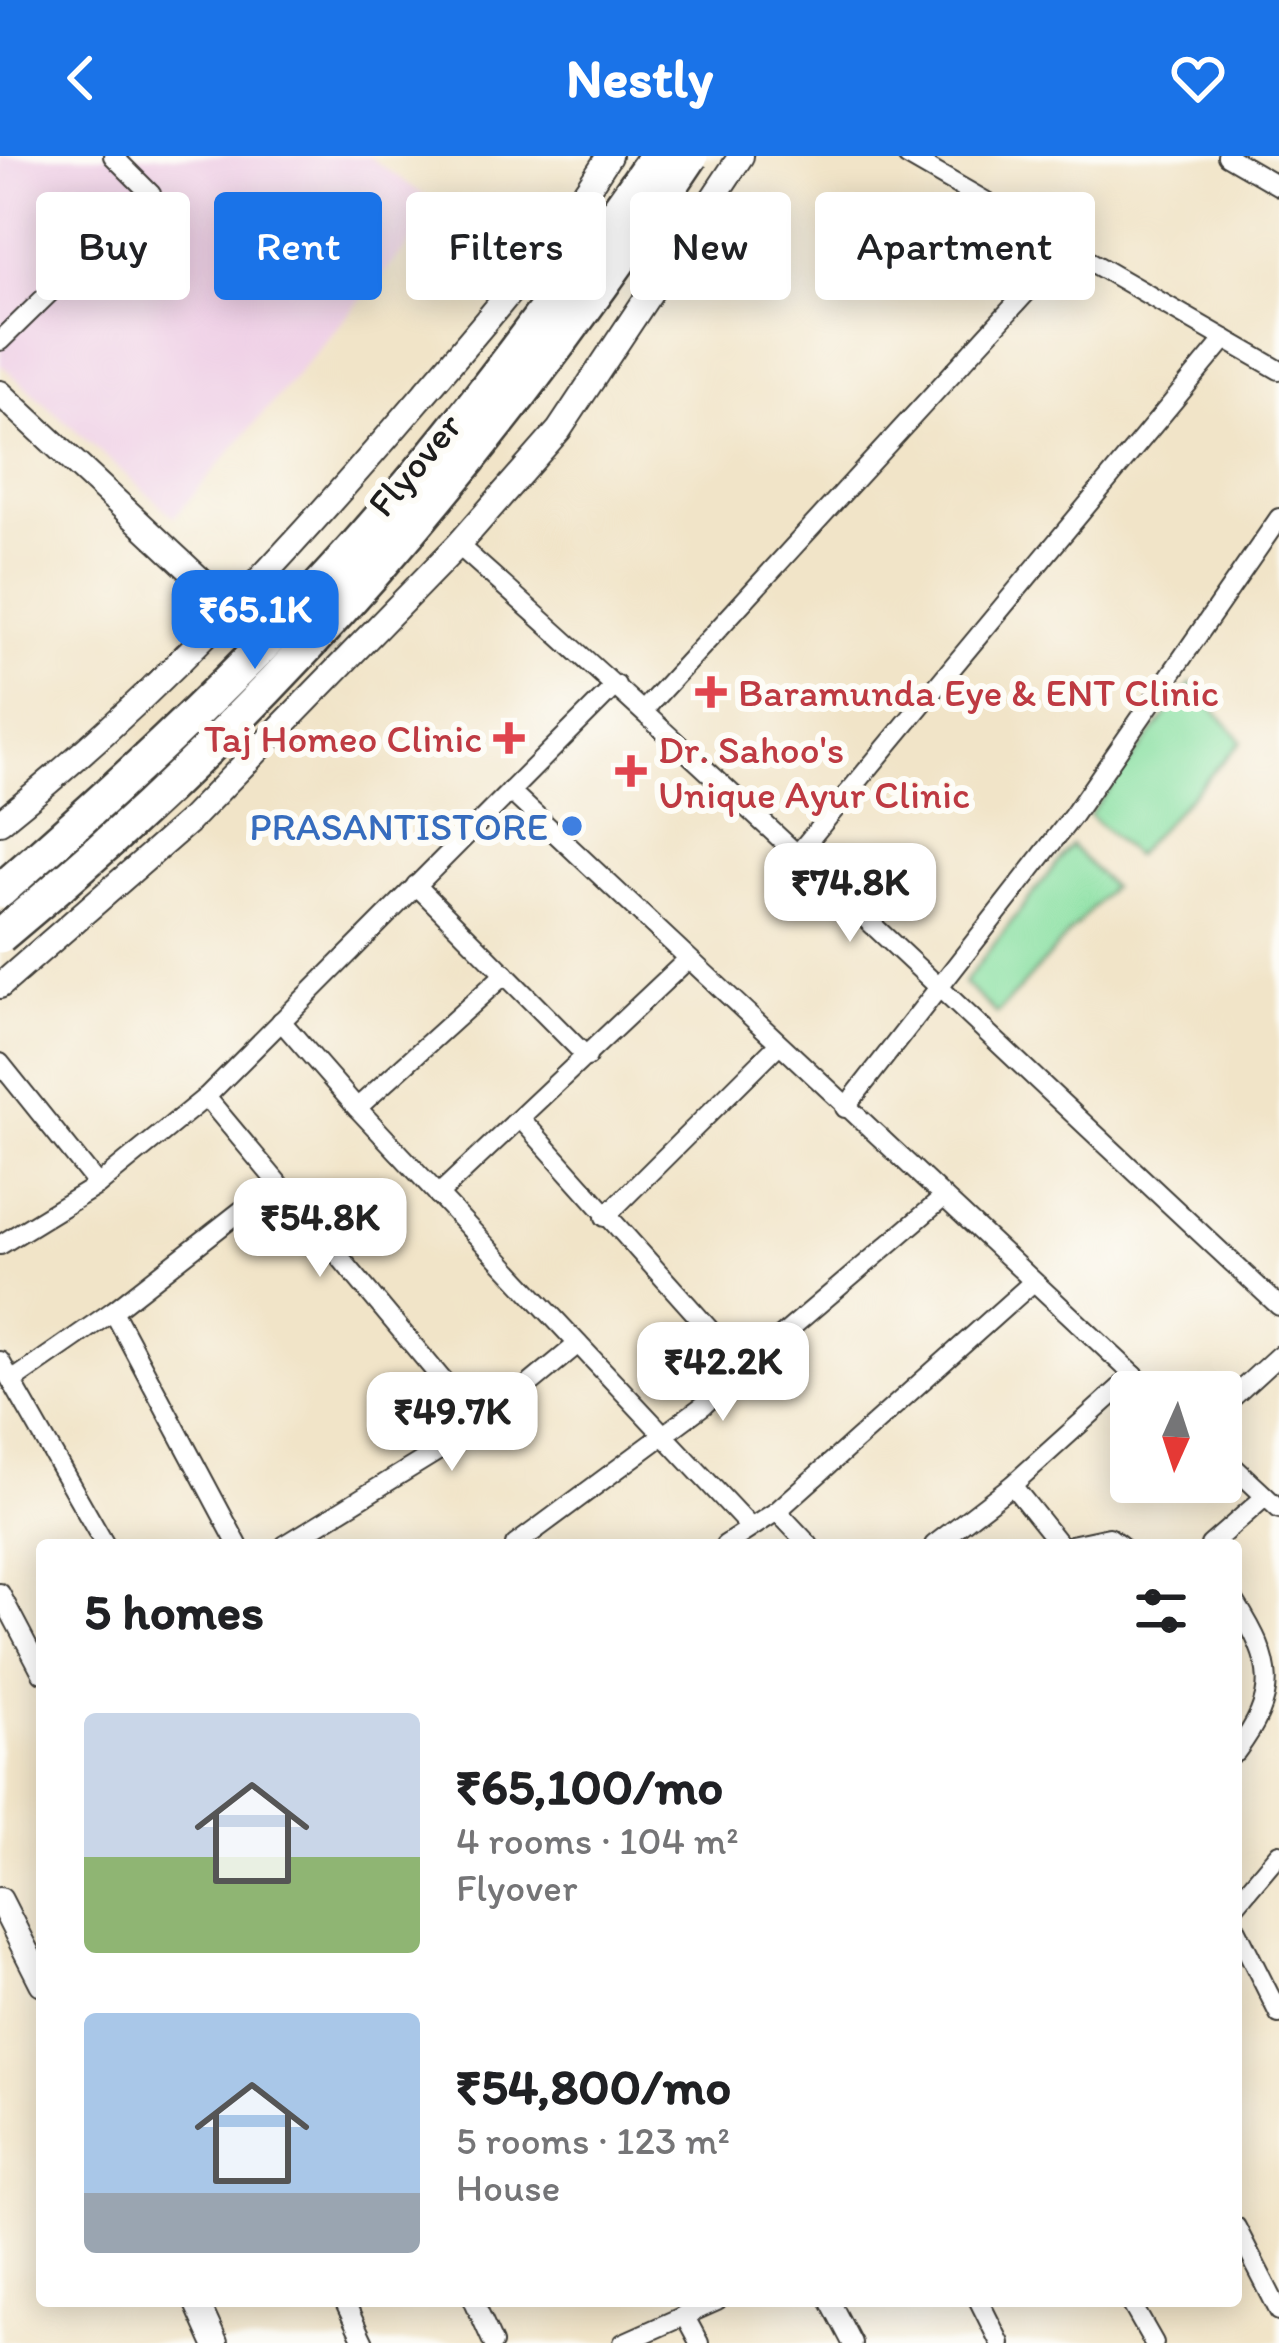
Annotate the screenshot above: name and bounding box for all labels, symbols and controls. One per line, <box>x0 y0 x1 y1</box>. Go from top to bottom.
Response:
icon: back <box>48 45 114 111</box>
icon: heart <box>1165 45 1231 111</box>
text: Nestly <box>566 46 713 111</box>
chip: Buy <box>36 192 190 300</box>
chip: Rent <box>214 192 382 300</box>
chip: Filters <box>406 192 606 300</box>
chip: New <box>630 192 791 300</box>
chip: Apartment <box>815 192 1095 300</box>
street label: Flyover <box>357 402 472 526</box>
pin: ₹65.1K <box>157 570 353 672</box>
text: ₹65.1K <box>199 585 311 632</box>
place label: Baramunda Eye & ENT Clinic <box>738 669 1219 716</box>
marker: Baramunda Eye & ENT Clinic <box>695 676 727 708</box>
place label: Taj Homeo Clinic <box>204 715 482 762</box>
marker: Taj Homeo Clinic <box>493 722 525 754</box>
place label: Dr. Sahoo's Unique Ayur Clinic <box>658 726 970 818</box>
marker: Dr. Sahoo's Unique Ayur Clinic <box>615 755 647 787</box>
place label: PRASANTISTORE <box>249 803 548 850</box>
marker: PRASANTISTORE <box>559 813 585 839</box>
pin: ₹74.8K <box>752 843 948 945</box>
text: ₹74.8K <box>791 858 909 905</box>
pin: ₹54.8K <box>222 1178 418 1280</box>
text: ₹54.8K <box>261 1193 379 1240</box>
pin: ₹42.2K <box>625 1322 821 1424</box>
text: ₹42.2K <box>664 1337 782 1384</box>
north arrow <box>1110 1371 1242 1503</box>
map controls <box>1110 1371 1242 1503</box>
pin: ₹49.7K <box>354 1372 550 1474</box>
text: ₹49.7K <box>394 1387 510 1434</box>
icon: filters <box>1128 1578 1194 1644</box>
text: 5 homes <box>84 1581 264 1642</box>
text: ₹65,100/mo <box>456 1756 723 1817</box>
icon: home <box>180 1761 324 1905</box>
text: 4 rooms · 104 m² <box>456 1817 739 1864</box>
text: Flyover <box>456 1864 577 1911</box>
text: ₹54,800/mo <box>456 2056 731 2117</box>
icon: home <box>180 2061 324 2205</box>
text: 5 rooms · 123 m² <box>456 2117 730 2164</box>
text: House <box>456 2164 560 2211</box>

